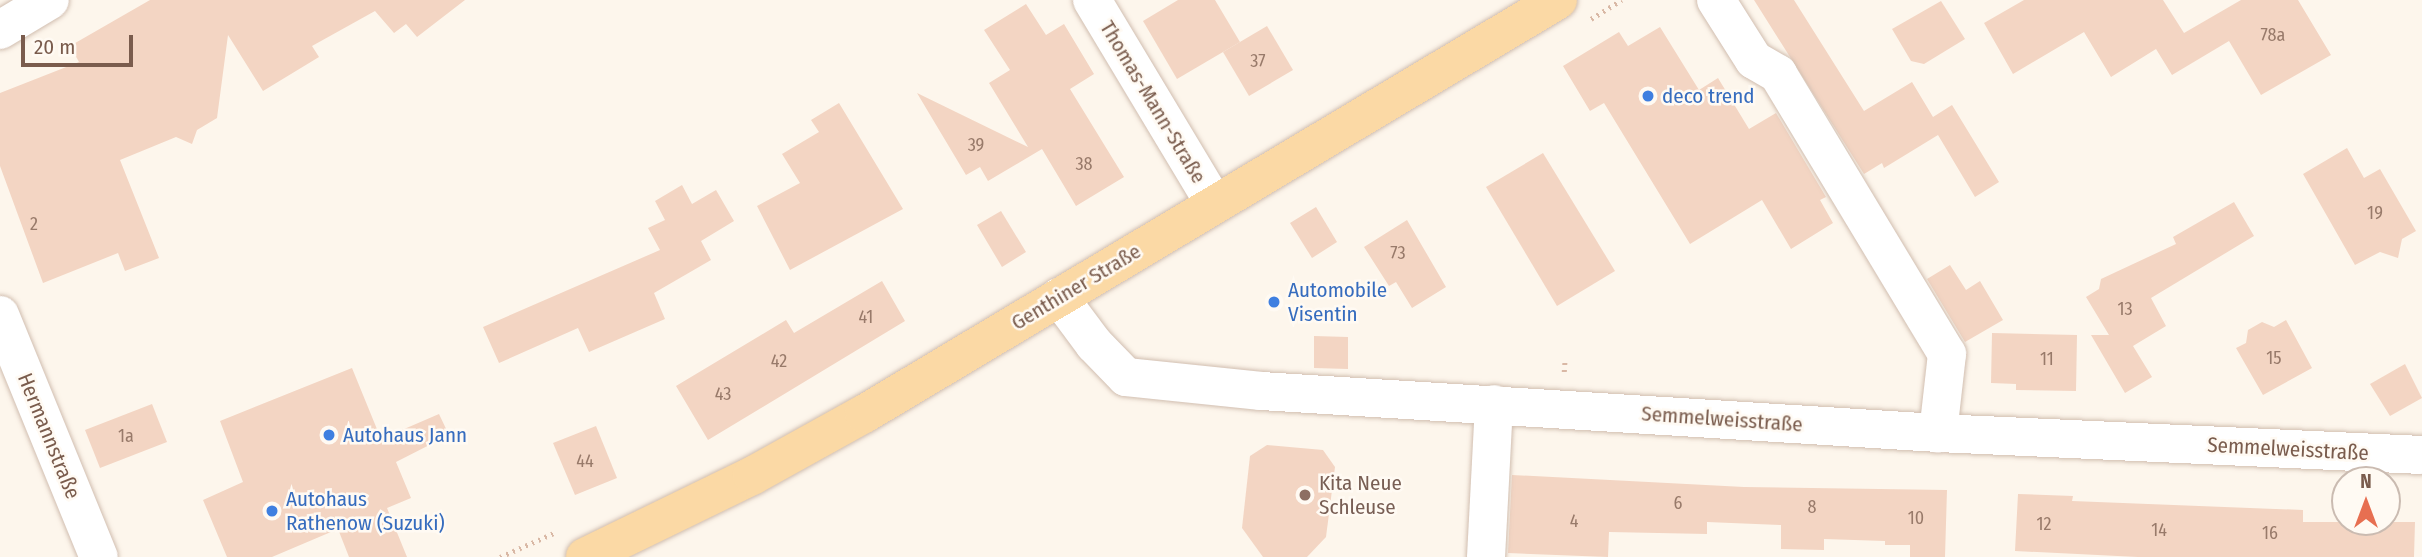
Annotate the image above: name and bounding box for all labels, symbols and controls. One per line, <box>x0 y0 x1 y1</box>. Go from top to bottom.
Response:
street label: Thomas-Mann-Straße <box>1095 16 1211 188</box>
scale bar <box>24 21 136 65</box>
house number: 78a <box>2261 24 2285 46</box>
text: 20 m <box>34 34 75 60</box>
house number: 37 <box>1250 50 1266 72</box>
place label: deco trend <box>1662 83 1755 109</box>
marker: deco trend <box>1640 88 1656 104</box>
house number: 39 <box>968 134 984 156</box>
house number: 38 <box>1075 153 1093 175</box>
house number: 19 <box>2367 202 2383 224</box>
house number: 2 <box>30 213 38 235</box>
street label: Genthiner Straße <box>1007 239 1145 335</box>
house number: 73 <box>1390 242 1406 264</box>
place label: Automobile Visentin <box>1288 277 1387 327</box>
marker: Automobile Visentin <box>1266 294 1282 310</box>
house number: 13 <box>2117 298 2133 320</box>
house number: 41 <box>859 306 873 328</box>
house number: 15 <box>2266 347 2282 369</box>
house number: 11 <box>2040 348 2054 370</box>
house number: 42 <box>771 350 787 372</box>
street label: Hermannstraße <box>12 369 86 503</box>
house number: 43 <box>715 383 731 405</box>
street label: Semmelweisstraße <box>1641 401 1803 437</box>
place label: Autohaus Jann <box>343 422 467 448</box>
house number: 1a <box>118 425 134 447</box>
marker: Autohaus Jann <box>321 427 337 443</box>
street label: Semmelweisstraße <box>2207 432 2369 466</box>
house number: 44 <box>576 450 594 472</box>
north arrow <box>2331 466 2401 536</box>
place label: Kita Neue Schleuse <box>1319 470 1402 520</box>
text: N <box>2360 470 2372 493</box>
place label: Autohaus Rathenow (Suzuki) <box>286 486 445 536</box>
marker: Kita Neue Schleuse <box>1297 487 1313 503</box>
house number: 6 <box>1674 492 1682 514</box>
house number: 8 <box>1808 496 1816 518</box>
marker: Autohaus Rathenow (Suzuki) <box>264 503 280 519</box>
house number: 10 <box>1908 507 1924 529</box>
house number: 4 <box>1570 510 1578 532</box>
house number: 12 <box>2037 513 2051 535</box>
house number: 14 <box>2151 519 2167 541</box>
house number: 16 <box>2262 522 2278 544</box>

